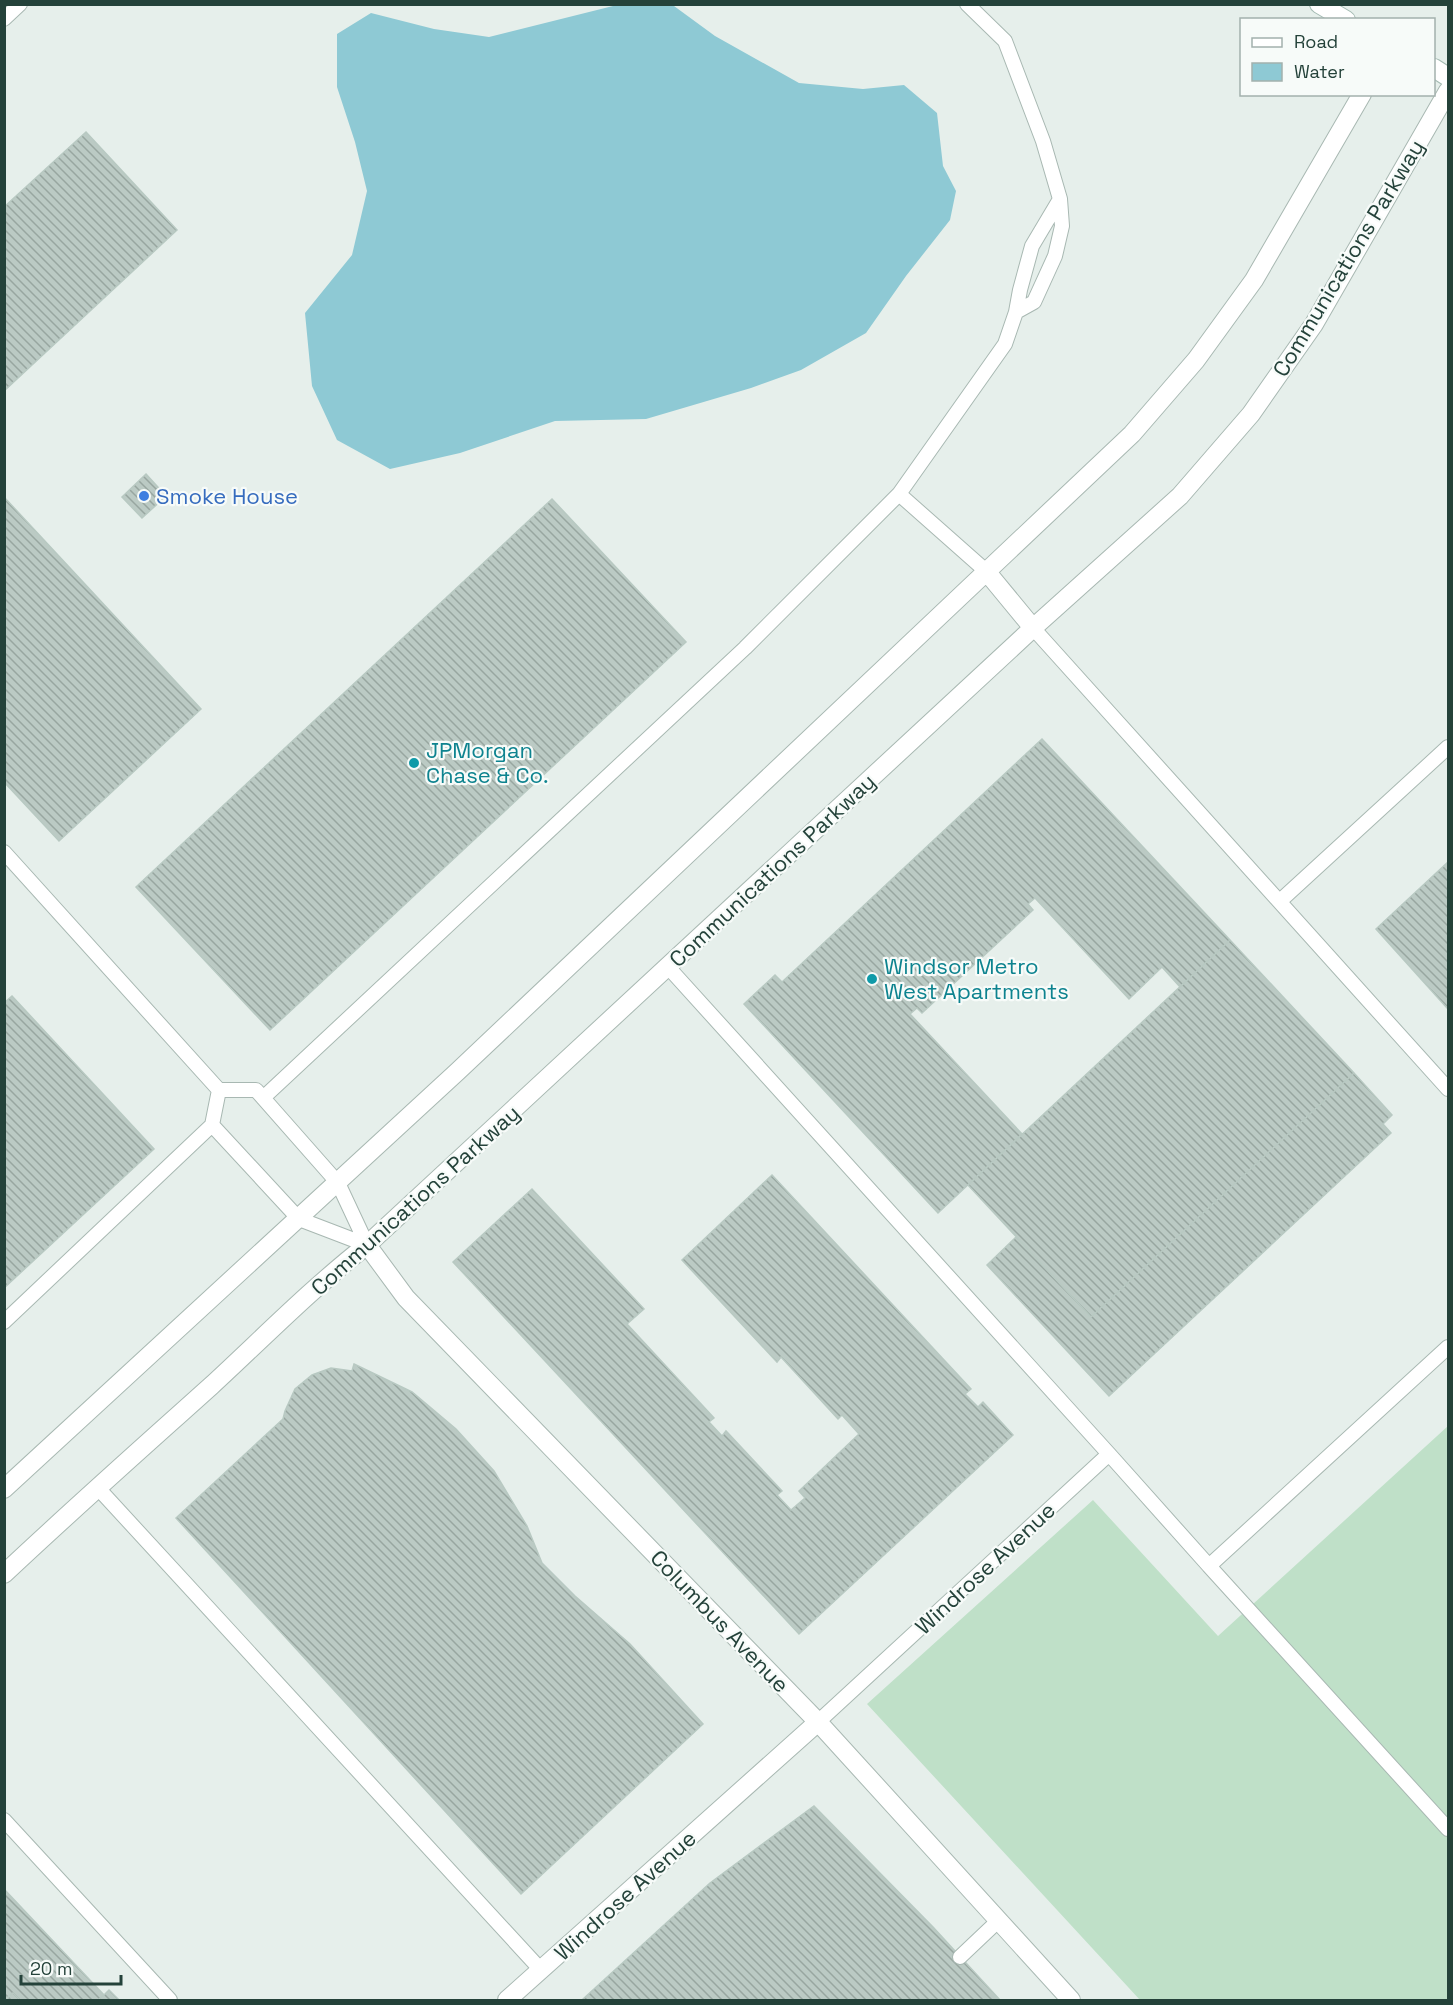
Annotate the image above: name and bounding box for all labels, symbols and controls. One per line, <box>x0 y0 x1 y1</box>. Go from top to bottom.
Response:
legend <box>1240 18 1435 96</box>
text: Road <box>1294 30 1338 53</box>
text: Water <box>1294 60 1345 83</box>
street label: Communications Parkway <box>1266 134 1430 382</box>
place label: Smoke House <box>156 482 298 510</box>
marker: Smoke House <box>137 489 151 503</box>
place label: JPMorgan Chase & Co. <box>426 736 549 789</box>
marker: JPMorgan Chase & Co. <box>407 756 421 770</box>
street label: Communications Parkway <box>663 767 881 973</box>
place label: Windsor Metro West Apartments <box>884 952 1069 1005</box>
marker: Windsor Metro West Apartments <box>865 972 879 986</box>
street label: Communications Parkway <box>305 1099 525 1301</box>
street label: Windrose Avenue <box>909 1496 1061 1640</box>
street label: Columbus Avenue <box>645 1544 795 1698</box>
street label: Windrose Avenue <box>548 1824 702 1966</box>
scale bar <box>21 1948 122 1986</box>
text: 20 m <box>30 1957 73 1980</box>

